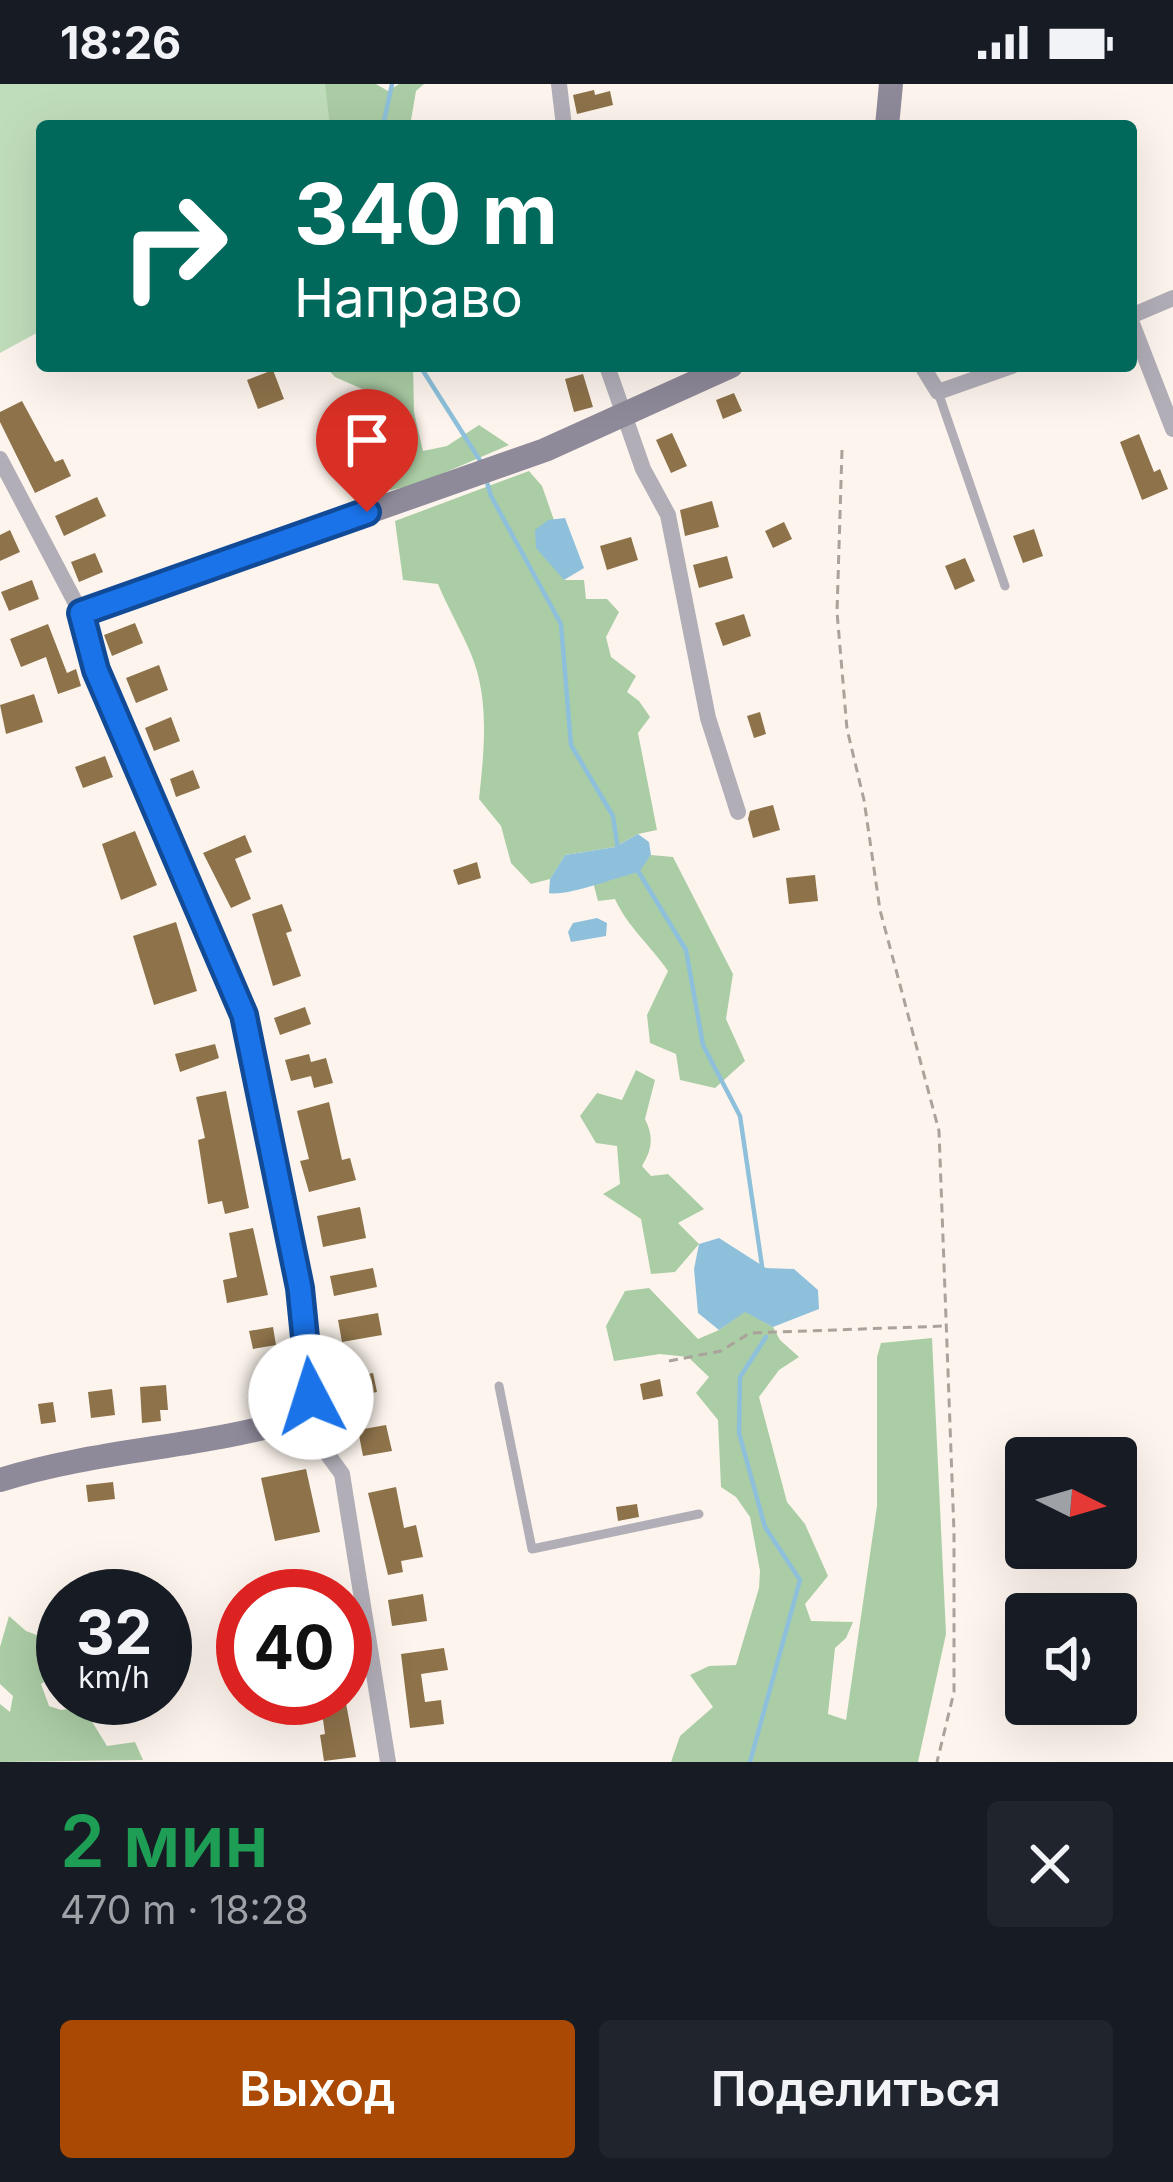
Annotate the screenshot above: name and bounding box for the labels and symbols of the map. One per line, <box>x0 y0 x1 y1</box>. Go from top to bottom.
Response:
pin <box>316 389 418 512</box>
position arrow <box>248 1334 374 1460</box>
north arrow <box>1005 1437 1137 1569</box>
speed limit sign: 40 <box>216 1569 372 1725</box>

